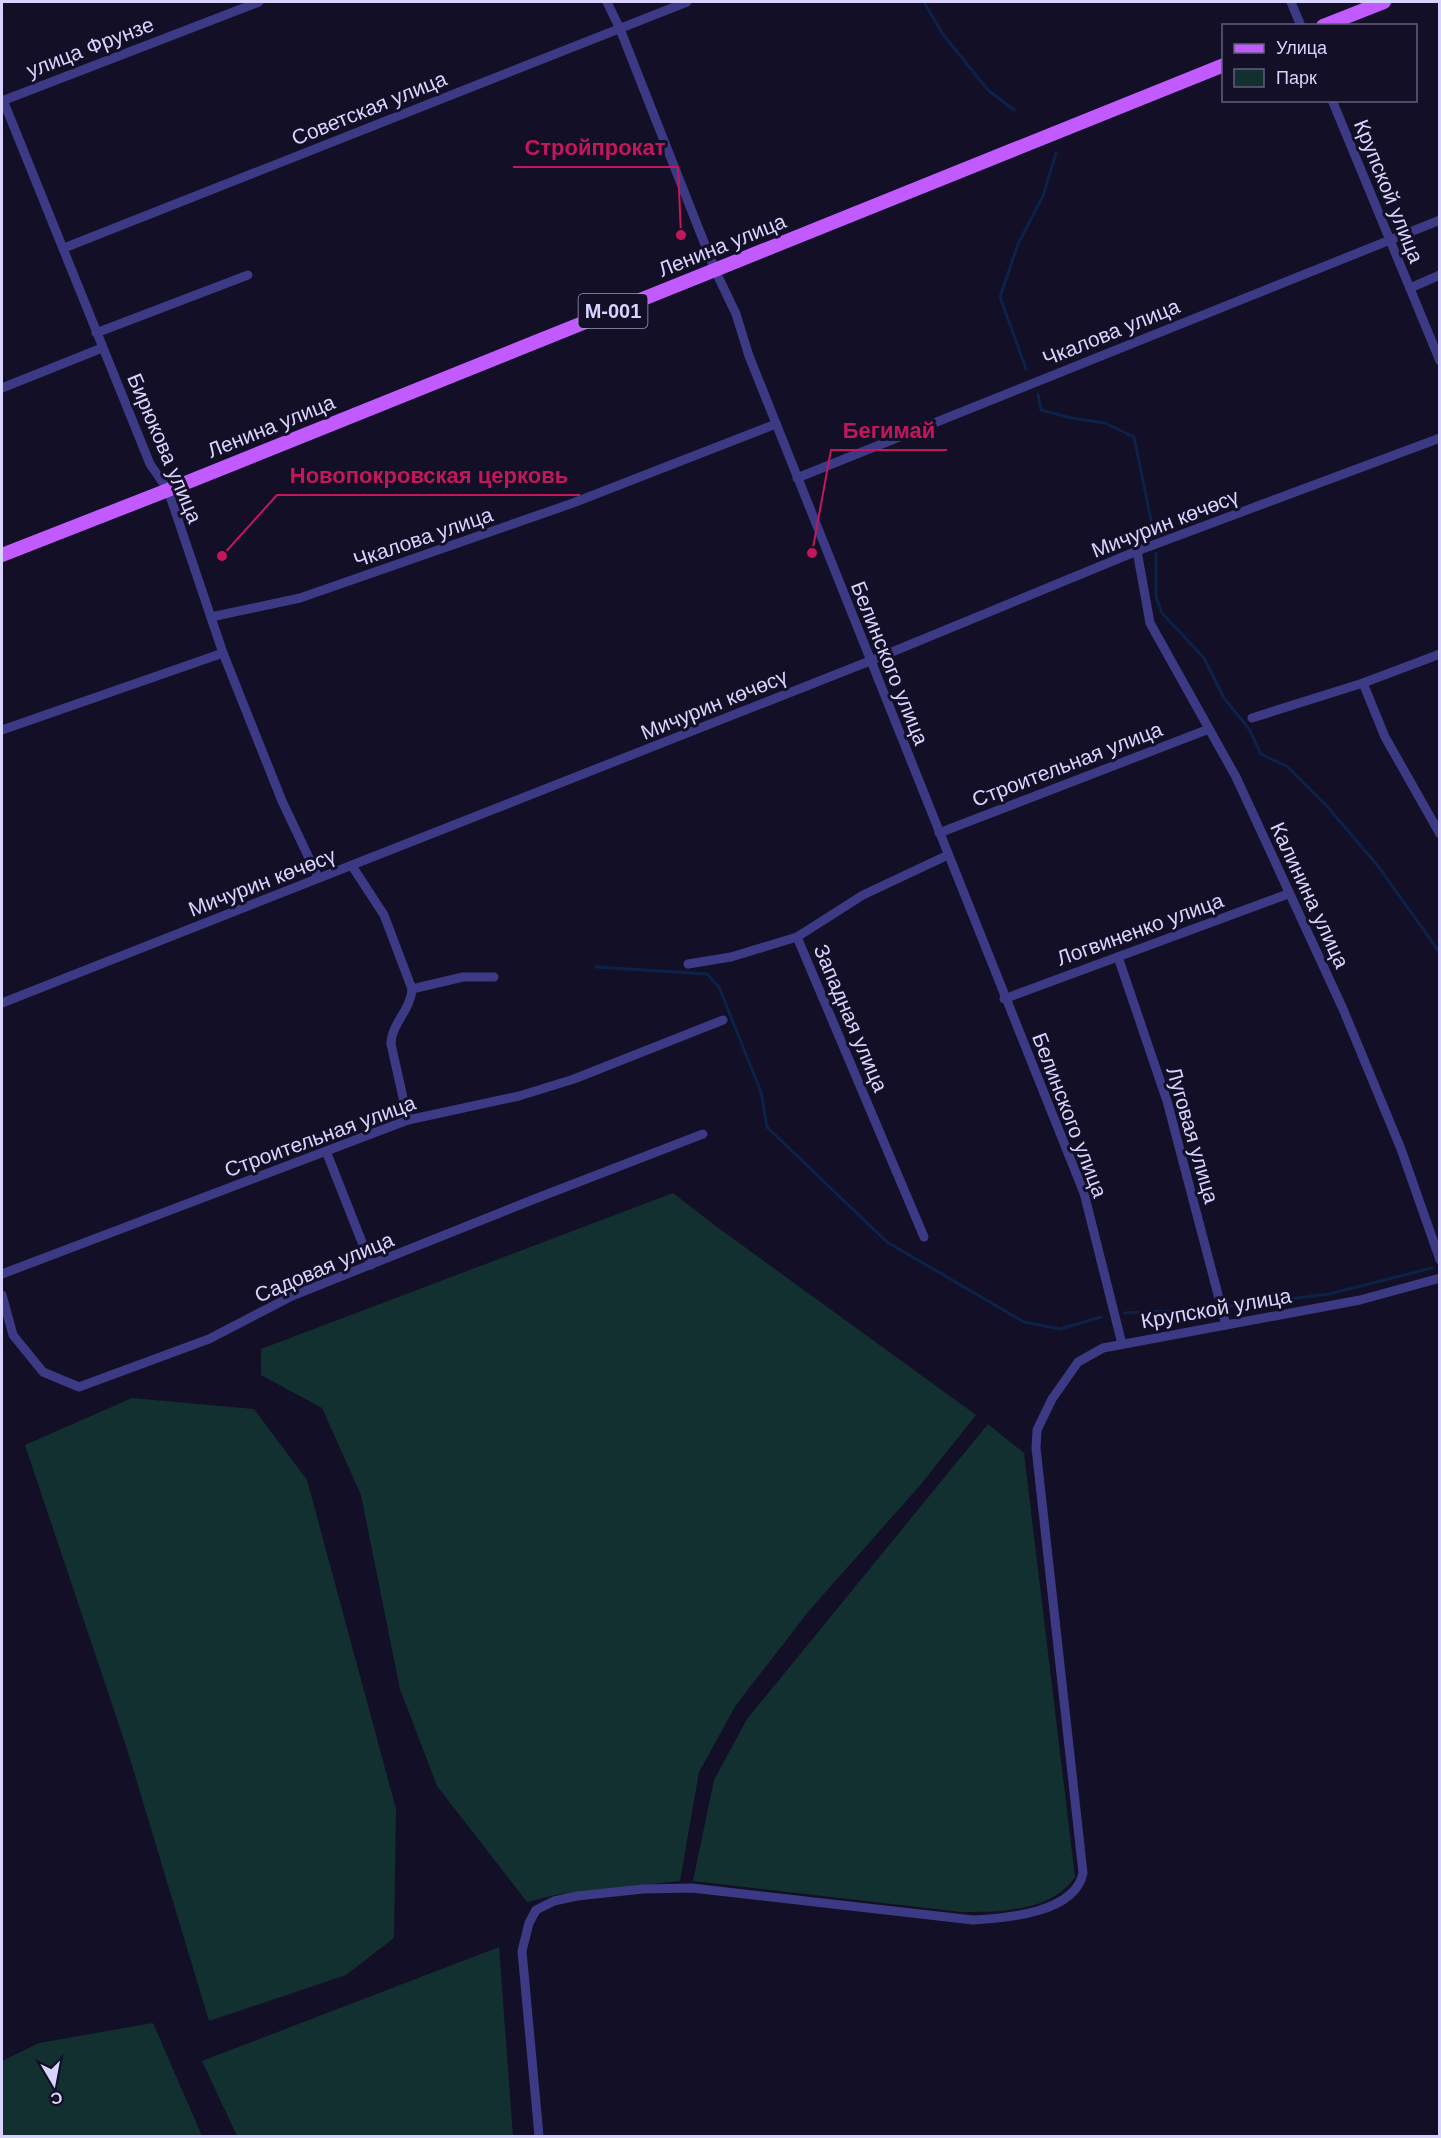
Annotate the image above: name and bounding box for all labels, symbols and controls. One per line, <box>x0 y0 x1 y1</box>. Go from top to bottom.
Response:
street label: улица Фрунзе <box>23 12 157 82</box>
legend <box>1222 24 1417 102</box>
text: Улица <box>1276 38 1328 58</box>
street label: Советская улица <box>288 66 450 150</box>
text: Парк <box>1276 68 1317 88</box>
street label: Крупской улица <box>1350 116 1428 266</box>
callout: Стройпрокат <box>513 127 678 167</box>
text: Стройпрокат <box>524 135 666 160</box>
street label: Ленина улица <box>655 209 789 281</box>
road number: М-001 <box>578 294 648 328</box>
street label: Чкалова улица <box>1039 294 1183 370</box>
street label: Бирюкова улица <box>123 370 207 527</box>
street label: Ленина улица <box>204 390 338 462</box>
callout: Бегимай <box>831 410 947 450</box>
text: Бегимай <box>843 418 935 443</box>
callout: Новопокровская церковь <box>277 455 580 495</box>
text: Новопокровская церковь <box>290 463 568 488</box>
street label: Мичурин көчөсү <box>1088 484 1242 562</box>
street label: Чкалова улица <box>350 502 496 572</box>
street label: Белинского улица <box>847 578 933 748</box>
street label: Мичурин көчөсү <box>637 664 791 744</box>
street label: Строительная улица <box>969 717 1166 811</box>
street label: Калинина улица <box>1266 819 1354 972</box>
street label: Мичурин көчөсү <box>185 843 339 921</box>
street label: Логвиненко улица <box>1054 888 1227 970</box>
street label: Западная улица <box>810 941 893 1095</box>
street label: Белинского улица <box>1028 1029 1112 1201</box>
street label: Луговая улица <box>1163 1064 1224 1206</box>
street label: Строительная улица <box>221 1091 419 1181</box>
street label: Садовая улица <box>251 1227 397 1307</box>
street label: Крупской улица <box>1139 1283 1293 1333</box>
north arrow <box>24 2054 84 2114</box>
text: С <box>49 2089 64 2108</box>

